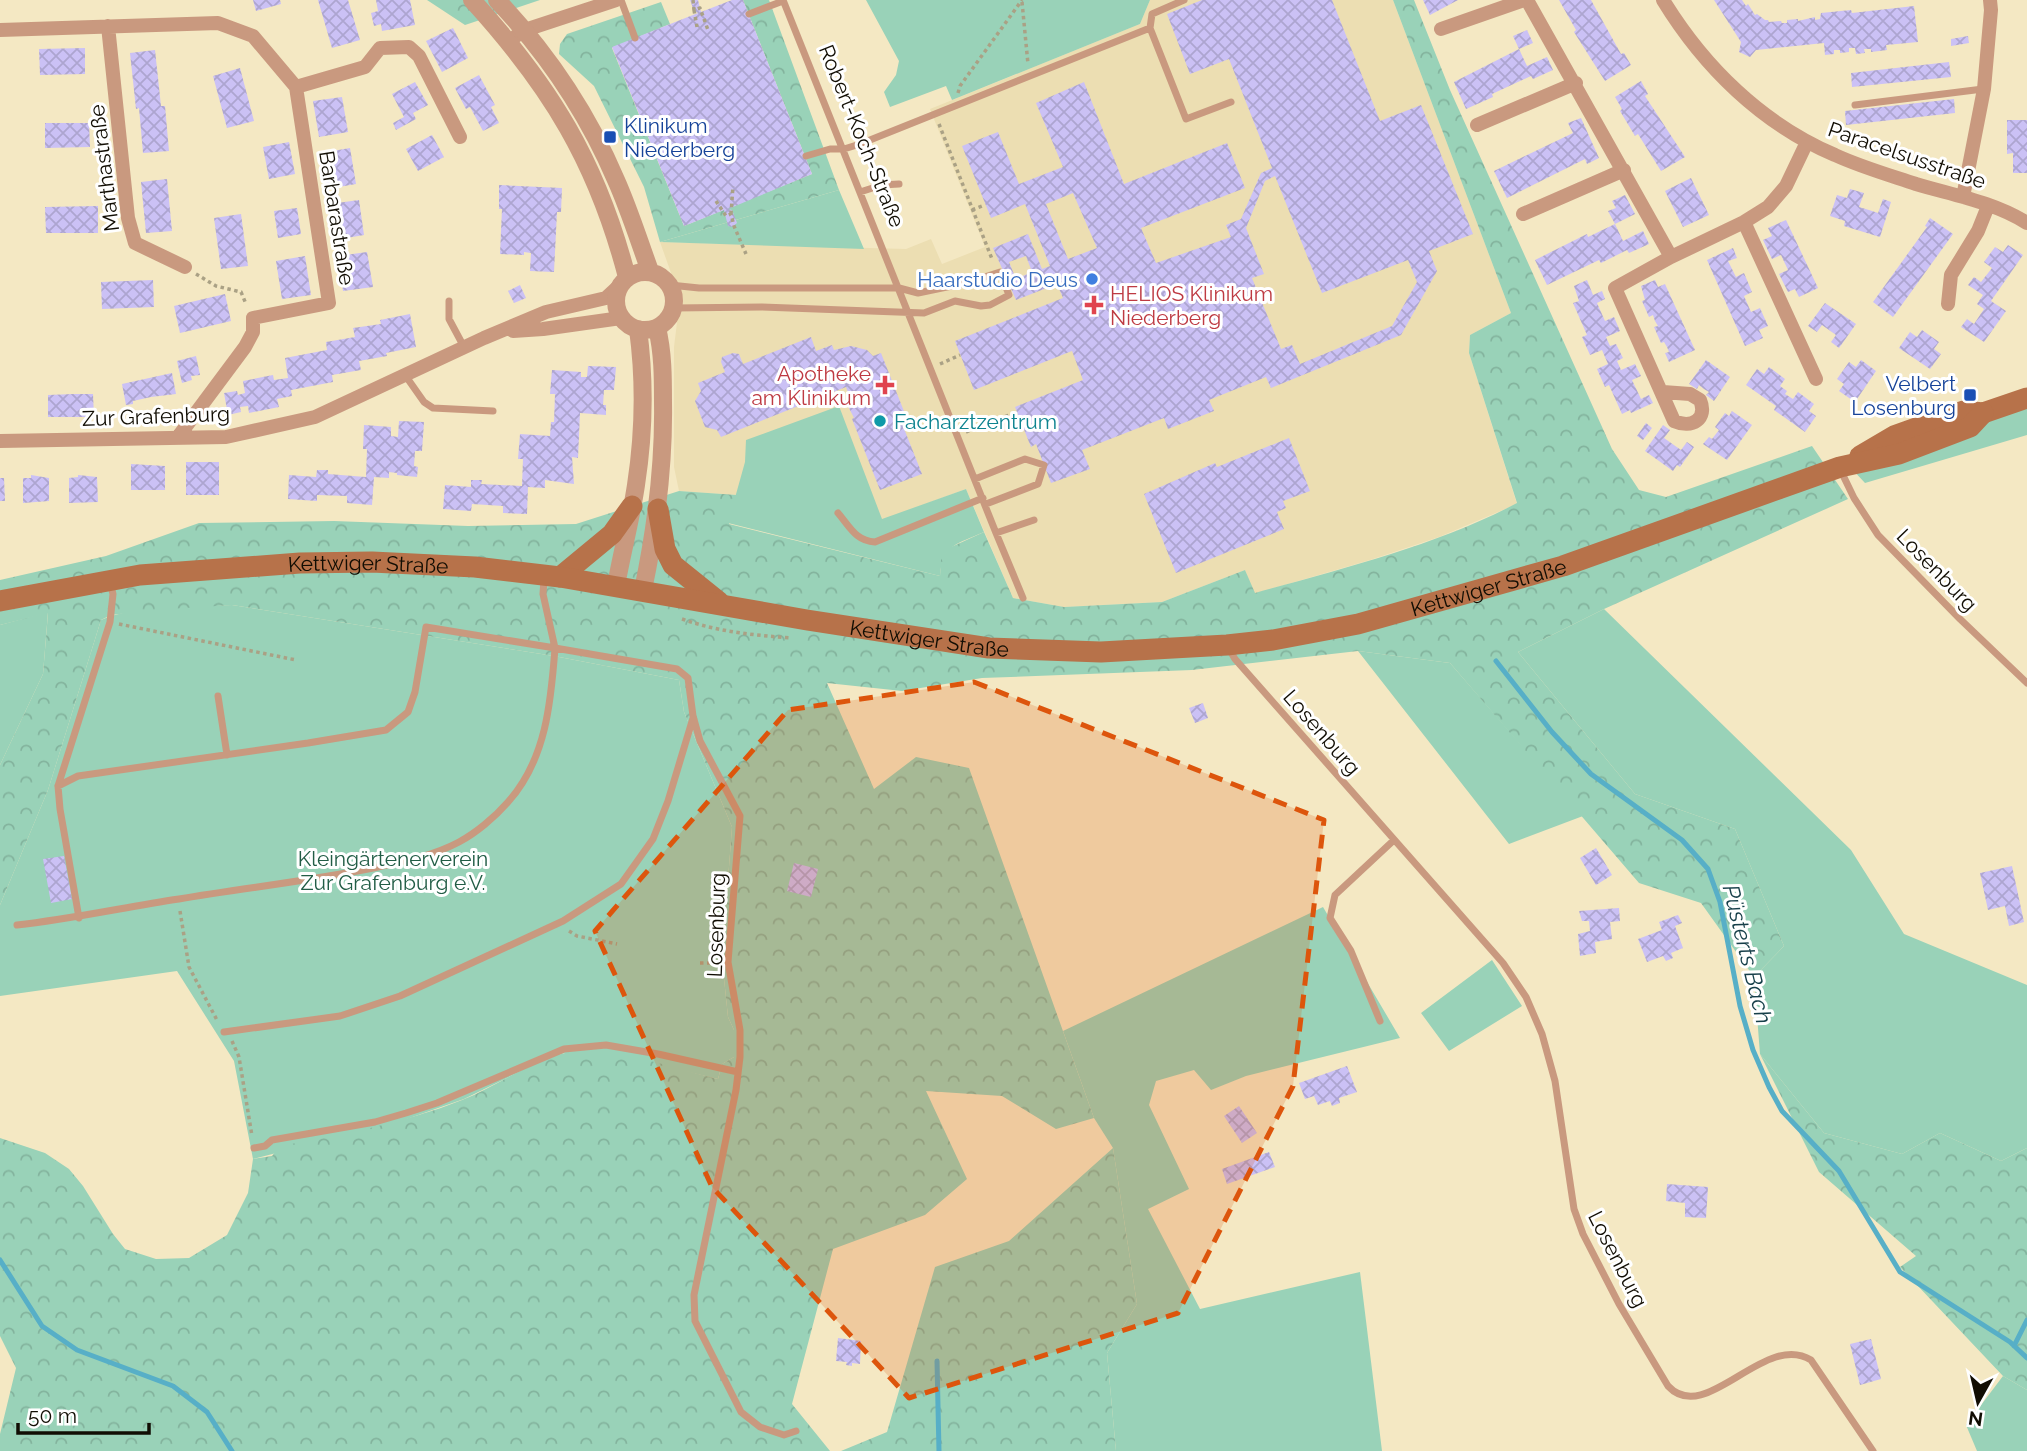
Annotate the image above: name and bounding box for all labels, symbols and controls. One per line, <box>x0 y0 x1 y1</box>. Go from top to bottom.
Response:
street label: Robert-Koch-Straße <box>814 41 910 231</box>
street label: Marthastraße <box>84 103 124 233</box>
place label: Klinikum Niederberg <box>624 113 735 162</box>
street label: Paracelsusstraße <box>1825 116 1989 194</box>
marker: Klinikum Niederberg <box>602 129 618 145</box>
street label: Barbarastraße <box>314 149 360 287</box>
place label: Haarstudio Deus <box>917 267 1078 292</box>
marker: Haarstudio Deus <box>1084 271 1100 287</box>
place label: HELIOS Klinikum Niederberg <box>1110 281 1273 330</box>
marker: HELIOS Klinikum Niederberg <box>1084 295 1104 315</box>
place label: Apotheke am Klinikum <box>751 361 871 410</box>
place label: Velbert Losenburg <box>1851 371 1956 420</box>
marker: Apotheke am Klinikum <box>877 377 893 393</box>
marker: Velbert Losenburg <box>1962 387 1978 403</box>
street label: Zur Grafenburg <box>82 401 230 431</box>
place label: Facharztzentrum <box>894 409 1057 434</box>
marker: Facharztzentrum <box>872 413 888 429</box>
street label: Losenburg <box>1892 524 1982 616</box>
street label: Kettwiger Straße <box>287 549 449 578</box>
street label: Kettwiger Straße <box>1408 553 1569 621</box>
street label: Kettwiger Straße <box>848 614 1009 661</box>
street label: Losenburg <box>1278 684 1366 780</box>
park label: Kleingärtenerverein Zur Grafenburg e.V. <box>298 846 488 895</box>
street label: Losenburg <box>702 872 730 978</box>
water label: Püsterts Bach <box>1718 882 1778 1026</box>
street label: Losenburg <box>1583 1207 1653 1311</box>
north arrow <box>1943 1367 2013 1437</box>
scale bar <box>18 1392 149 1436</box>
text: 50 m <box>28 1403 77 1428</box>
text: N <box>1967 1407 1984 1431</box>

